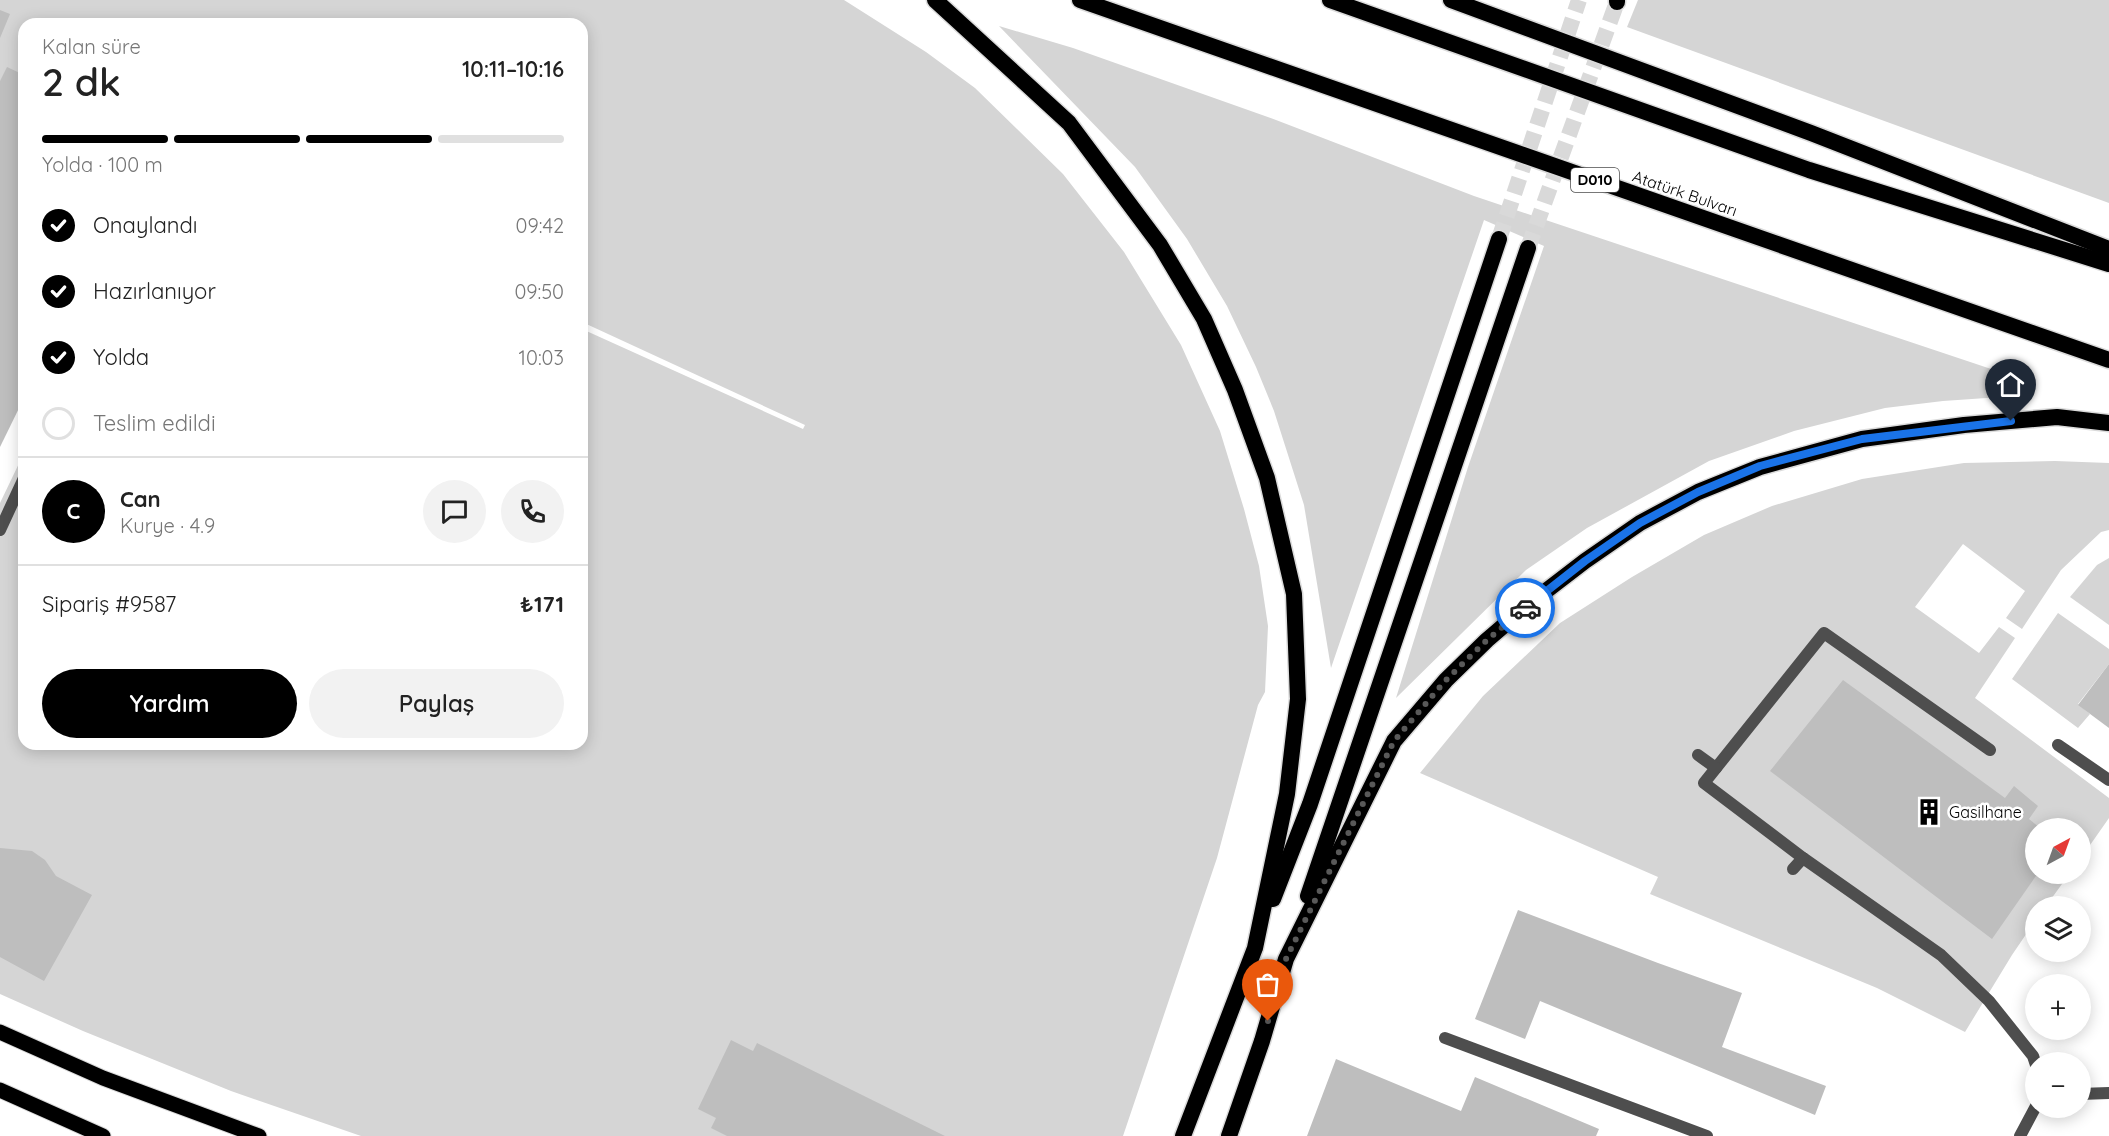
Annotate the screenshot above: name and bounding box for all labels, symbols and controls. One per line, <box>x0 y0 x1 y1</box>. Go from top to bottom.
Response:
text: Kalan süre <box>42 34 141 59</box>
text: 10:11–10:16 <box>462 55 564 83</box>
text: 2 dk <box>42 57 121 106</box>
text: Yolda · 100 m <box>42 152 163 177</box>
street label: Atatürk Bulvarı <box>1630 166 1740 220</box>
road number: D010 <box>1571 168 1619 192</box>
icon: check <box>42 209 75 242</box>
text: Onaylandı <box>93 211 198 239</box>
text: 09:42 <box>516 213 564 238</box>
icon: check <box>42 275 75 308</box>
text: Hazırlanıyor <box>93 277 216 305</box>
text: 09:50 <box>514 279 564 304</box>
icon: check <box>42 341 75 374</box>
text: Yolda <box>93 343 149 371</box>
text: 10:03 <box>519 345 564 370</box>
pin <box>1985 359 2036 421</box>
icon: home <box>1994 368 2027 401</box>
text: Teslim edildi <box>93 409 216 437</box>
button: chat <box>423 480 486 543</box>
button: phone <box>501 480 564 543</box>
text: Can <box>120 485 161 513</box>
text: C <box>67 497 80 525</box>
text: Kurye · 4.9 <box>120 513 215 538</box>
courier <box>1495 578 1555 638</box>
text: Sipariş #9587 <box>42 590 176 618</box>
text: ₺171 <box>520 590 564 618</box>
icon: car <box>1509 592 1542 625</box>
button: Yardım <box>42 669 297 738</box>
button: Paylaş <box>309 669 564 738</box>
building icon: Gasilhane <box>1914 797 1944 827</box>
place label: Gasilhane <box>1949 802 2022 822</box>
north arrow <box>2025 818 2091 884</box>
map controls <box>2025 818 2091 1118</box>
button: layers <box>2025 896 2091 962</box>
pin <box>1242 959 1293 1021</box>
icon: bag <box>1251 968 1284 1001</box>
button: + <box>2025 974 2091 1040</box>
button: − <box>2025 1052 2091 1118</box>

